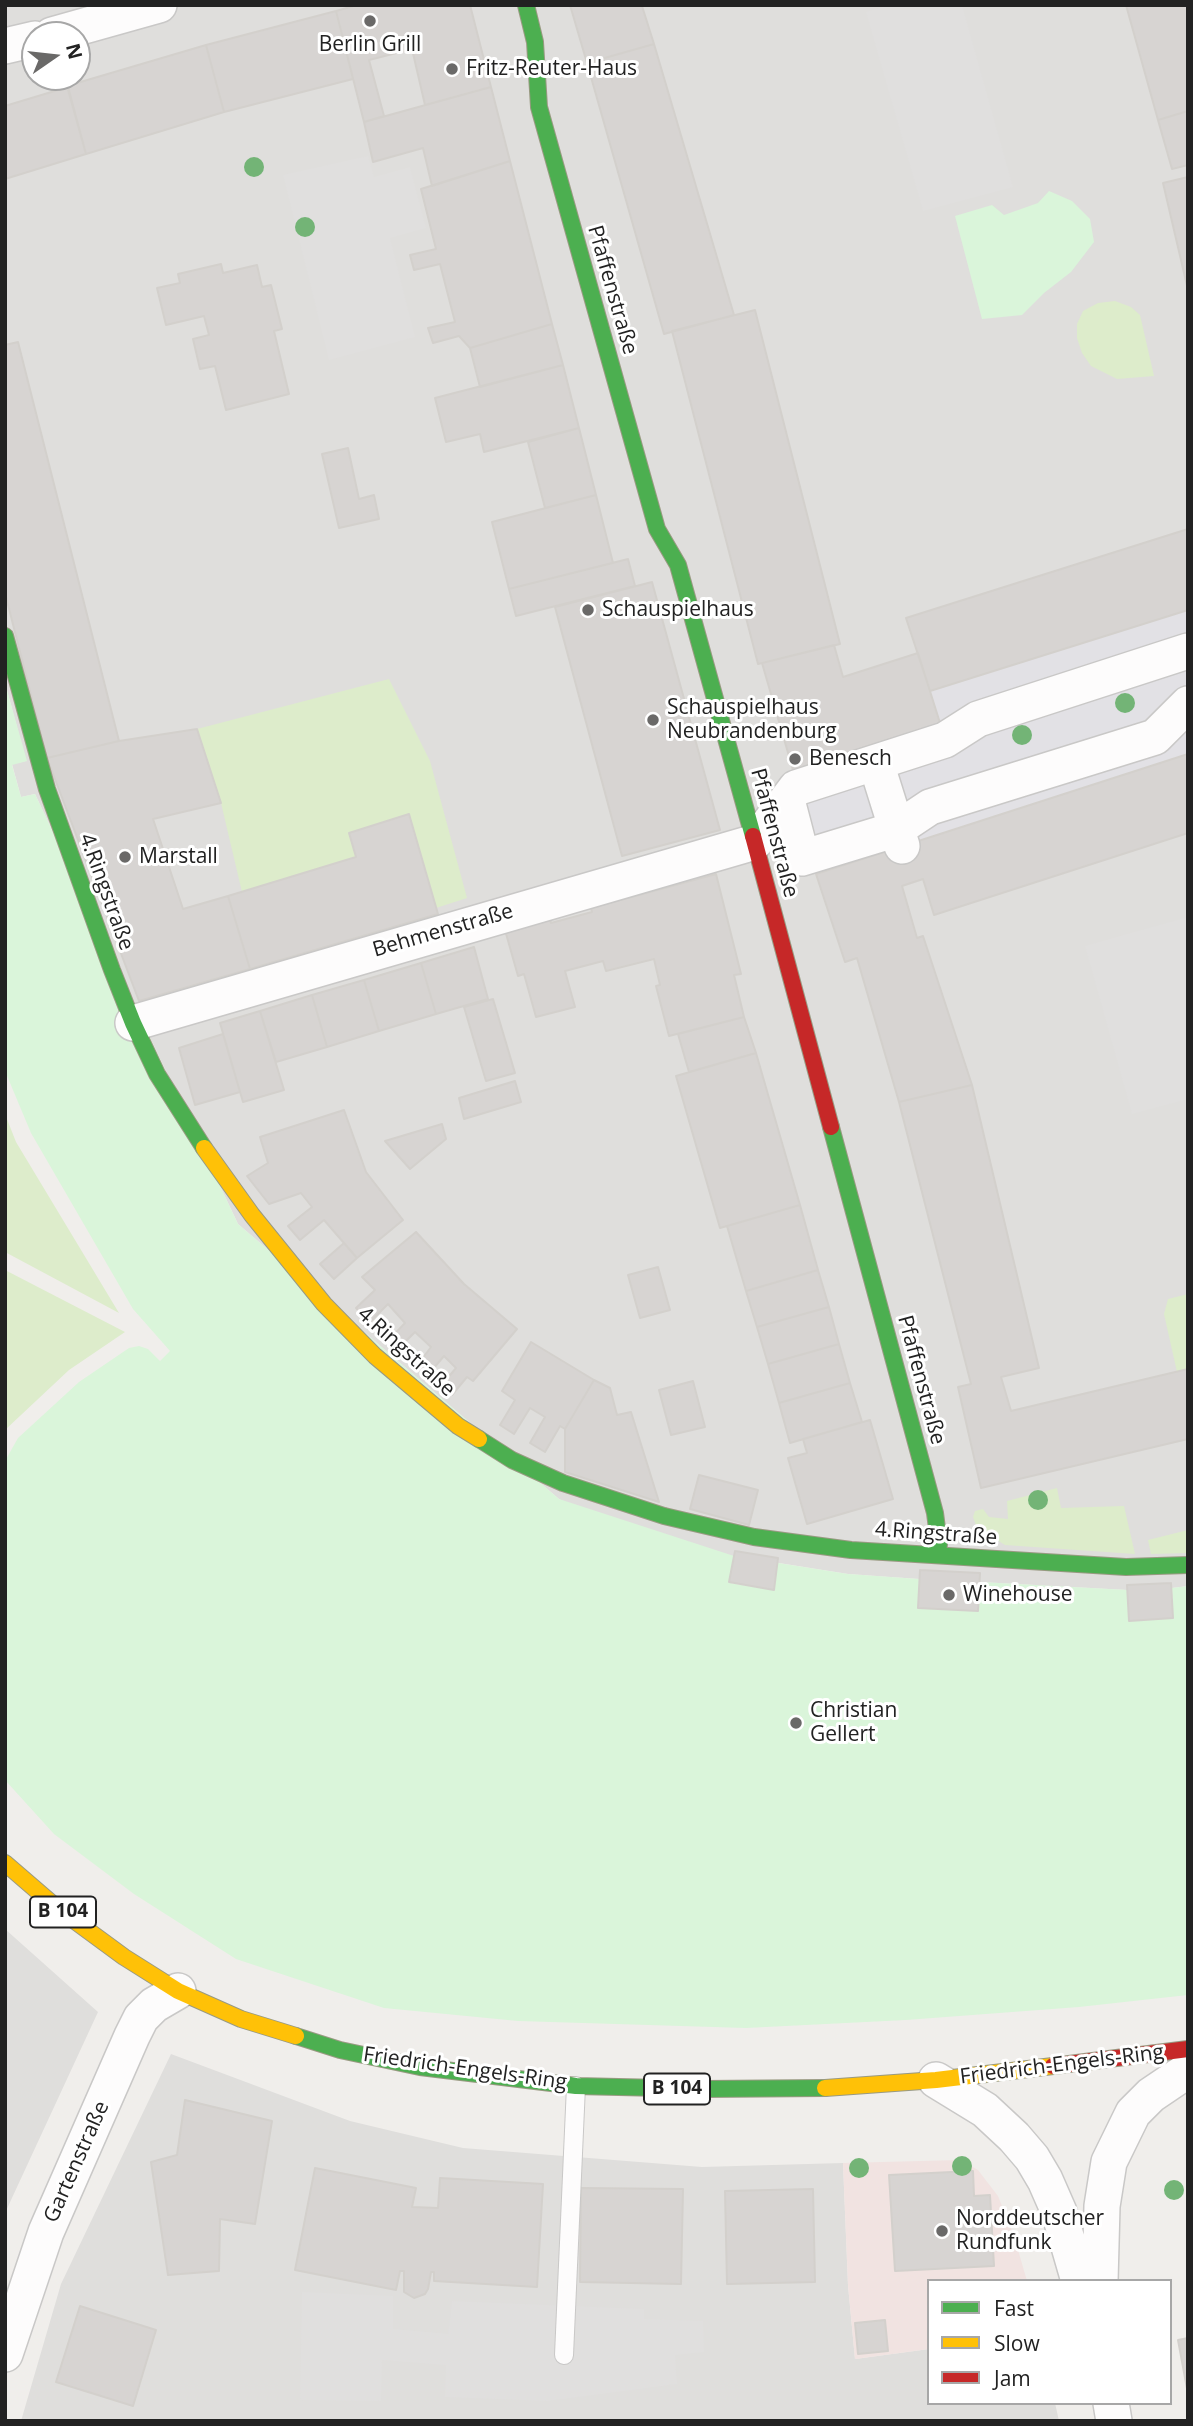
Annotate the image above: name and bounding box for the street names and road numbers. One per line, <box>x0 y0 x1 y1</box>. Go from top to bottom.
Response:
street label: Pfaffenstraße <box>582 223 642 357</box>
street label: Pfaffenstraße <box>745 766 803 900</box>
street label: 4.Ringstraße <box>73 830 139 954</box>
street label: Behmenstraße <box>370 899 516 963</box>
street label: 4.Ringstraße <box>352 1302 460 1402</box>
street label: Pfaffenstraße <box>892 1313 950 1447</box>
street label: 4.Ringstraße <box>874 1517 998 1551</box>
road number: B 104 <box>30 1896 96 1928</box>
street label: Friedrich-Engels-Ring <box>959 2040 1165 2090</box>
street label: Friedrich-Engels-Ring <box>362 2042 568 2096</box>
road number: B 104 <box>644 2074 710 2104</box>
street label: Gartenstraße <box>39 2097 115 2227</box>

